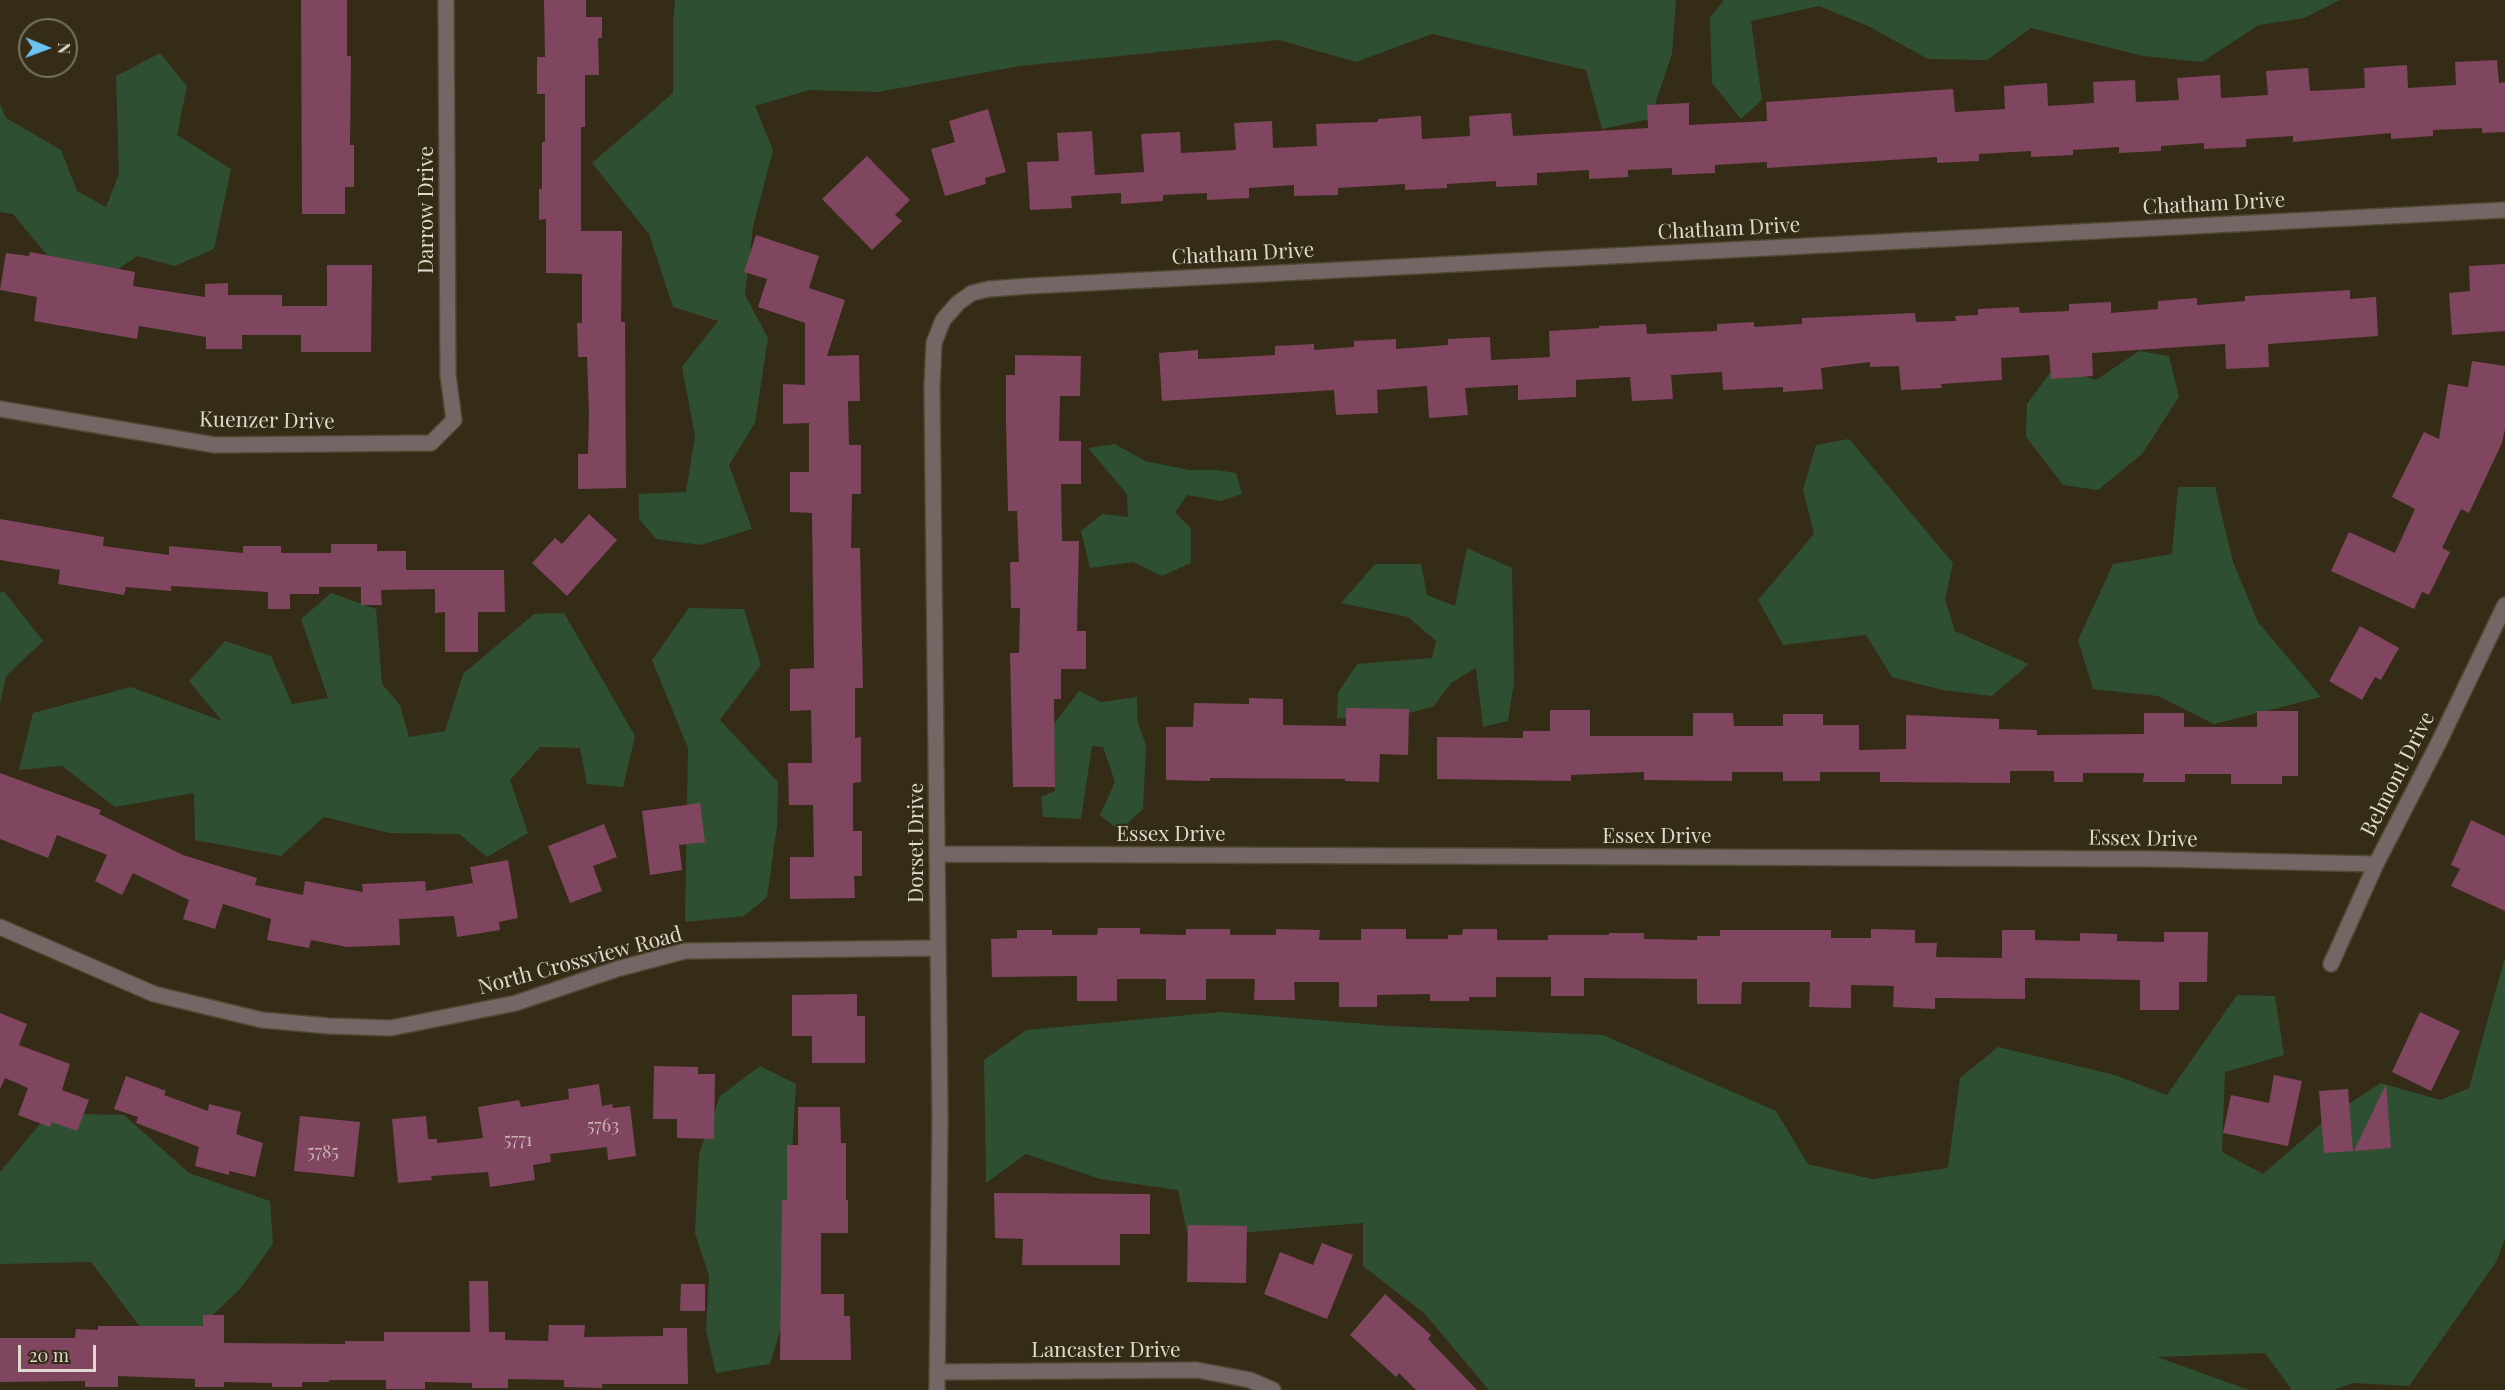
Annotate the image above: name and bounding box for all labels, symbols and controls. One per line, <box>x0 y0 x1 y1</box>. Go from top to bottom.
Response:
north arrow <box>18 18 78 78</box>
text: N <box>54 42 75 54</box>
street label: Darrow Drive <box>413 146 439 274</box>
street label: Chatham Drive <box>2142 188 2286 220</box>
street label: Chatham Drive <box>1657 213 1801 245</box>
street label: Chatham Drive <box>1171 238 1315 270</box>
street label: Kuenzer Drive <box>199 407 335 435</box>
street label: Belmont Drive <box>2356 707 2440 841</box>
street label: Dorset Drive <box>903 783 929 903</box>
street label: Essex Drive <box>1116 821 1226 847</box>
street label: Essex Drive <box>1602 823 1712 849</box>
street label: Essex Drive <box>2088 825 2198 853</box>
street label: North Crossview Road <box>475 922 685 1000</box>
house number: 5763 <box>587 1115 619 1137</box>
house number: 5771 <box>504 1129 532 1151</box>
house number: 5785 <box>307 1141 339 1163</box>
scale bar <box>21 1333 99 1371</box>
street label: Lancaster Drive <box>1031 1337 1181 1363</box>
text: 20 m <box>29 1343 69 1367</box>

